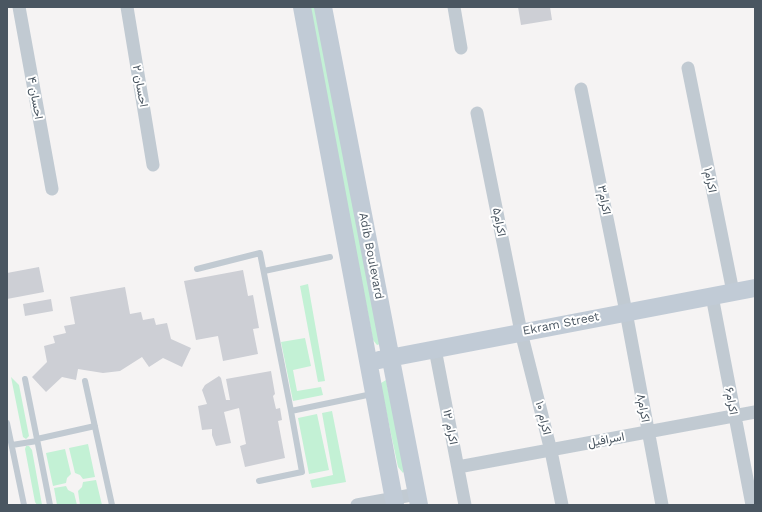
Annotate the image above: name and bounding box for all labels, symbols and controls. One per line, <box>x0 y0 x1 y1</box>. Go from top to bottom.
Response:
street label: احسان ۲ <box>129 64 151 108</box>
street label: احسان ۴ <box>24 75 46 121</box>
street label: اکرام۱ <box>700 166 720 194</box>
street label: اکرام۳ <box>594 184 614 216</box>
street label: اکرام۵ <box>489 206 509 238</box>
street label: Adib Boulevard <box>356 211 386 301</box>
street label: Ekram Street <box>522 310 600 338</box>
street label: اکرام۶ <box>722 386 740 416</box>
street label: اکرام۸ <box>633 393 653 423</box>
street label: اکرام ۱۰ <box>532 400 554 436</box>
street label: اکرام ۱۲ <box>440 408 460 446</box>
street label: اسرافیل <box>586 429 626 451</box>

